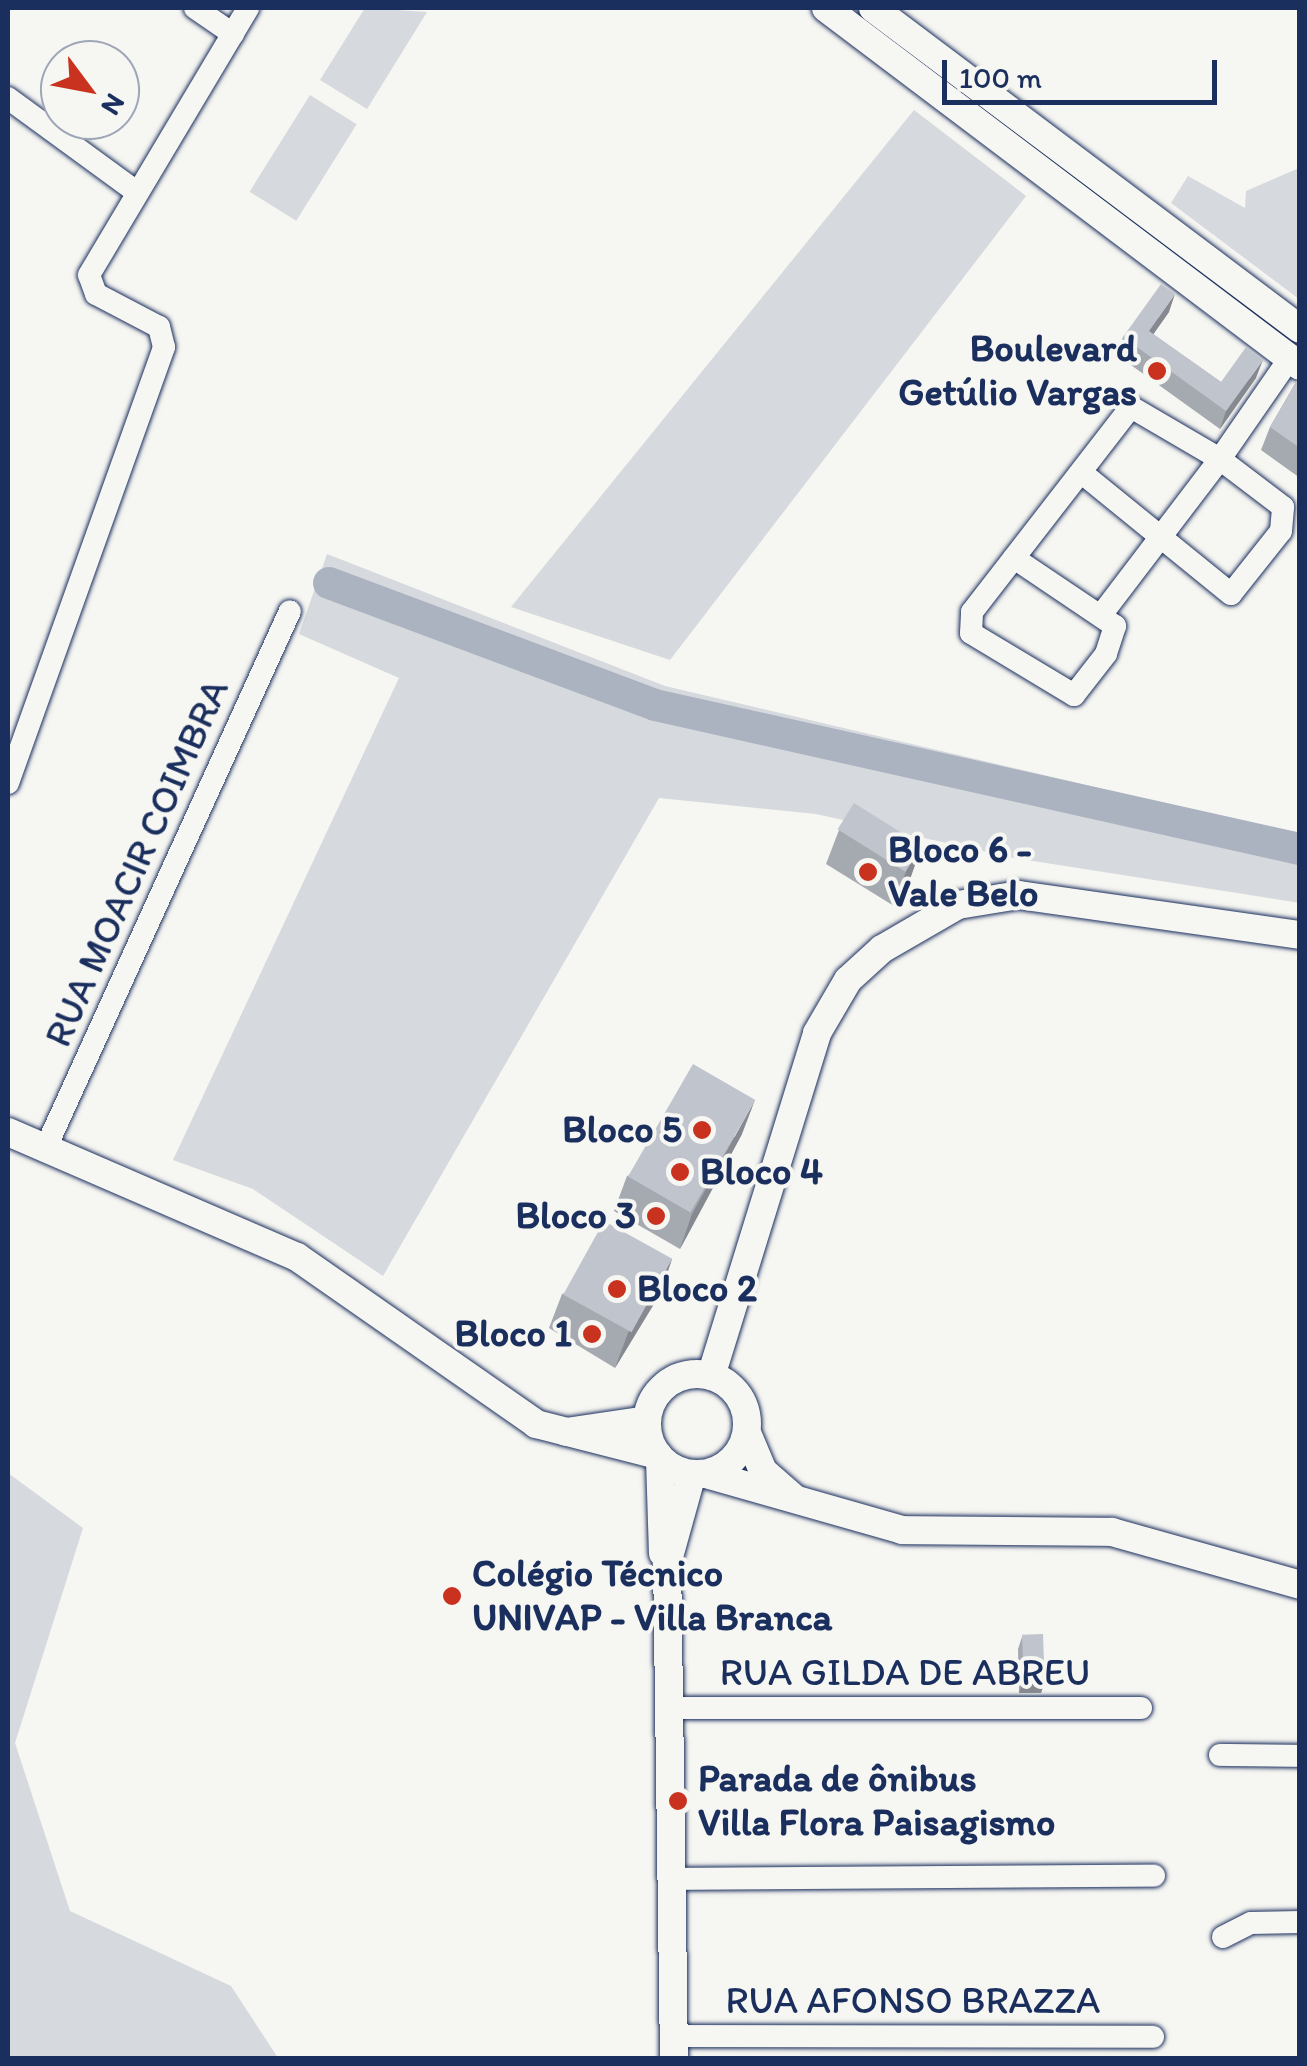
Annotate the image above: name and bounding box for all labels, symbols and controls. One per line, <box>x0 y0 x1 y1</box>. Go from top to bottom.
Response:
north arrow <box>40 40 140 140</box>
scale bar <box>947 40 1222 102</box>
text: 100 m <box>959 59 1042 96</box>
text: N <box>94 88 133 122</box>
place label: Boulevard Getúlio Vargas <box>898 326 1137 416</box>
marker: Boulevard Getúlio Vargas <box>1146 360 1168 382</box>
street label: RUA MOACIR COIMBRA <box>35 672 239 1054</box>
place label: Bloco 6 - Vale Belo <box>888 827 1039 916</box>
marker: Bloco 6 - Vale Belo <box>857 861 879 883</box>
place label: Bloco 5 <box>562 1107 682 1153</box>
marker: Bloco 5 <box>691 1119 713 1141</box>
place label: Bloco 4 <box>700 1149 823 1195</box>
marker: Bloco 4 <box>669 1161 691 1183</box>
place label: Bloco 3 <box>515 1193 636 1239</box>
marker: Bloco 3 <box>645 1205 667 1227</box>
place label: Bloco 2 <box>637 1266 757 1312</box>
marker: Bloco 2 <box>606 1278 628 1300</box>
place label: Bloco 1 <box>454 1311 572 1357</box>
marker: Bloco 1 <box>581 1323 603 1345</box>
place label: Colégio Técnico UNIVAP - Villa Branca <box>472 1551 831 1640</box>
marker: Colégio Técnico UNIVAP - Villa Branca <box>441 1585 463 1607</box>
street label: RUA GILDA DE ABREU <box>719 1650 1091 1696</box>
place label: Parada de ônibus Villa Flora Paisagismo <box>698 1756 1054 1846</box>
marker: Parada de ônibus Villa Flora Paisagismo <box>667 1790 689 1812</box>
street label: RUA AFONSO BRAZZA <box>725 1978 1101 2024</box>

